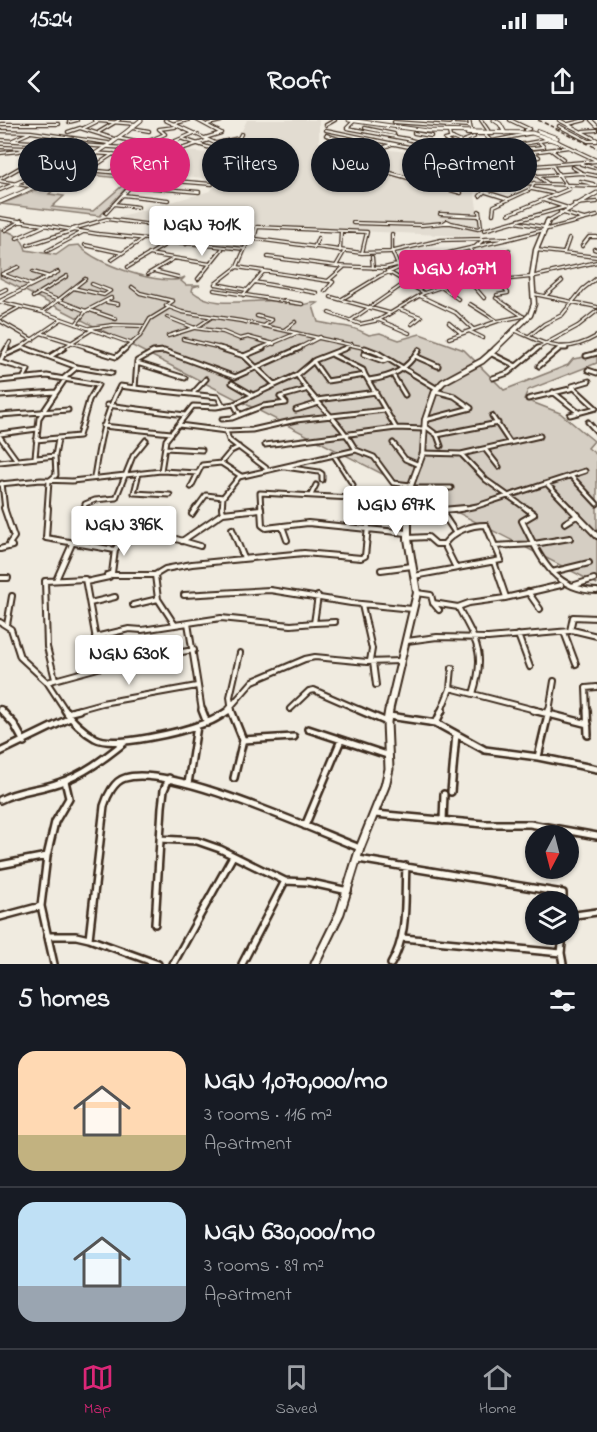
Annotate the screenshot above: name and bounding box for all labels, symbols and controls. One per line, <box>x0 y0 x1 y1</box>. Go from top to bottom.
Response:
text: 15:24 <box>30 5 71 37</box>
text: Roofr <box>267 62 330 101</box>
icon: back <box>18 65 51 98</box>
icon: share <box>546 65 579 98</box>
chip: Buy <box>18 138 98 192</box>
chip: Rent <box>110 138 190 192</box>
chip: Filters <box>202 138 299 192</box>
chip: New <box>311 138 390 192</box>
chip: Apartment <box>402 138 537 192</box>
pin: NGN 701K <box>140 206 264 257</box>
text: NGN 701K <box>163 211 241 240</box>
pin: NGN 1.07M <box>386 250 524 301</box>
text: NGN 1.07M <box>413 255 497 284</box>
pin: NGN 697K <box>334 486 458 537</box>
text: NGN 697K <box>357 491 435 520</box>
pin: NGN 396K <box>62 506 186 557</box>
text: NGN 396K <box>85 511 163 540</box>
pin: NGN 630K <box>67 635 191 686</box>
text: NGN 630K <box>89 640 169 669</box>
north arrow <box>525 825 579 879</box>
map controls <box>525 825 579 945</box>
button: layers <box>525 891 579 945</box>
text: 5 homes <box>18 981 110 1019</box>
icon: filters <box>546 984 579 1017</box>
text: NGN 1,070,000/mo <box>204 1063 388 1101</box>
icon: home <box>66 1075 138 1147</box>
text: 3 rooms · 116 m² <box>204 1101 332 1130</box>
text: Apartment <box>204 1130 292 1159</box>
text: NGN 630,000/mo <box>204 1214 375 1252</box>
icon: home <box>66 1226 138 1298</box>
text: 3 rooms · 89 m² <box>204 1252 324 1281</box>
text: Apartment <box>204 1281 292 1310</box>
tab: Map <box>81 1361 114 1421</box>
tab: Saved <box>276 1361 317 1421</box>
tab: Home <box>479 1361 516 1421</box>

